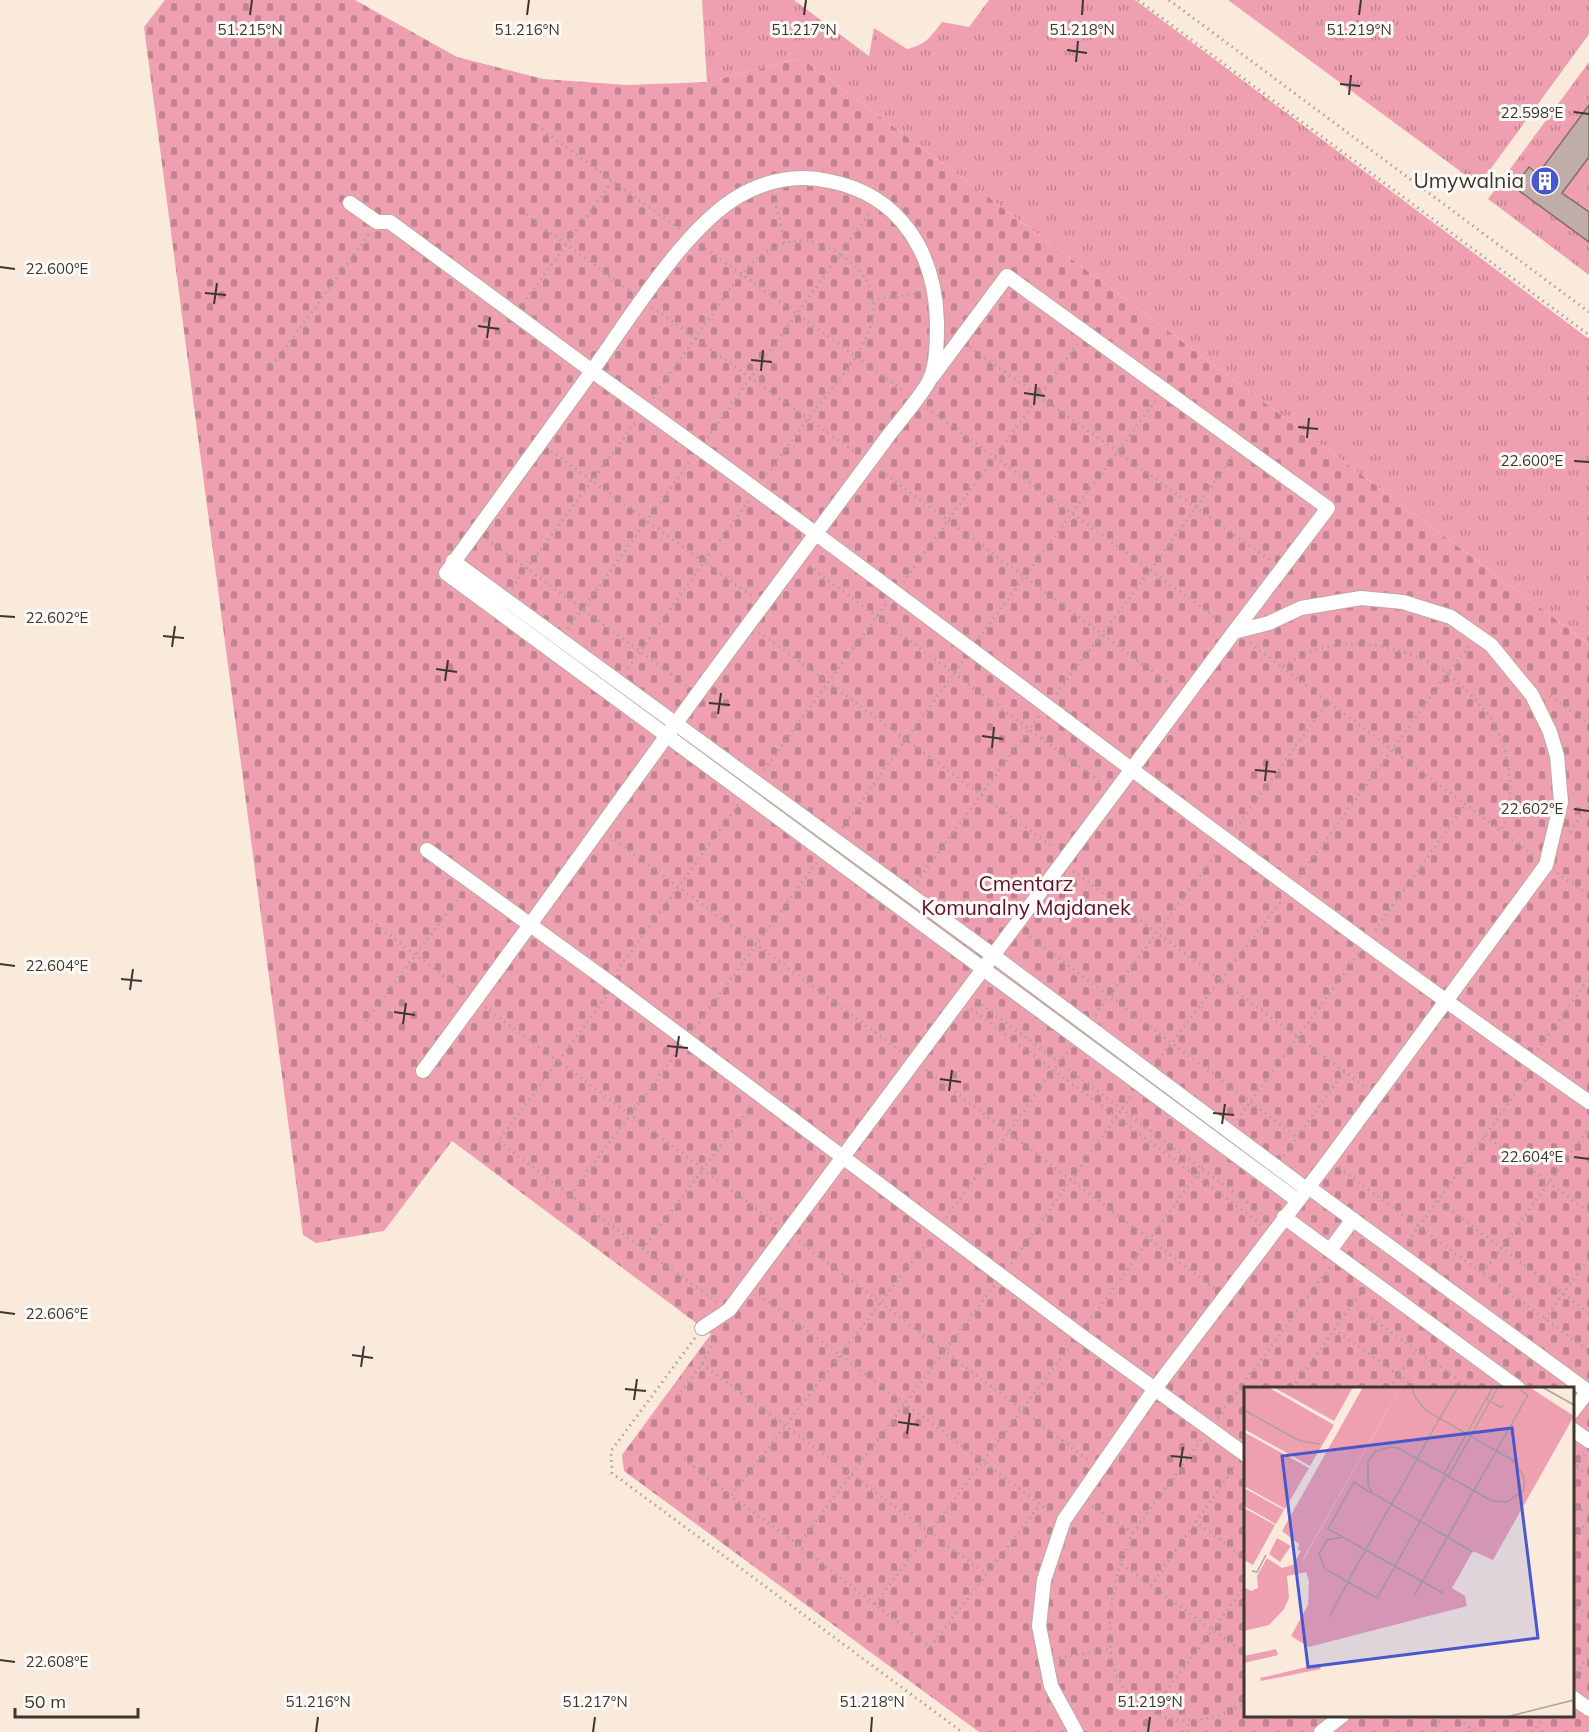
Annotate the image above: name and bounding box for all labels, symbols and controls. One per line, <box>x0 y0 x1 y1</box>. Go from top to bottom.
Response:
text: 51.215°N <box>217 20 283 39</box>
text: 51.216°N <box>494 20 560 39</box>
text: 51.217°N <box>771 20 837 39</box>
text: 51.218°N <box>1049 20 1115 39</box>
text: 51.219°N <box>1326 20 1392 39</box>
text: 22.598°E <box>1501 103 1564 122</box>
building icon: Umywalnia <box>1529 165 1561 197</box>
place label: Umywalnia <box>1413 167 1524 193</box>
text: 22.600°E <box>26 259 89 278</box>
text: 22.600°E <box>1501 451 1564 470</box>
text: 22.602°E <box>26 608 89 627</box>
text: 22.602°E <box>1501 799 1564 818</box>
park label: Cmentarz Komunalny Majdanek <box>921 870 1131 920</box>
text: 22.604°E <box>26 956 89 975</box>
text: 22.604°E <box>1501 1147 1564 1166</box>
text: 22.606°E <box>26 1304 89 1323</box>
inset map <box>1244 1387 1574 1717</box>
text: 22.608°E <box>26 1652 89 1671</box>
scale bar <box>15 1681 138 1719</box>
text: 50 m <box>24 1690 66 1713</box>
text: 51.216°N <box>285 1692 351 1711</box>
text: 51.217°N <box>562 1692 628 1711</box>
text: 51.218°N <box>839 1692 905 1711</box>
text: 51.219°N <box>1117 1692 1183 1711</box>

